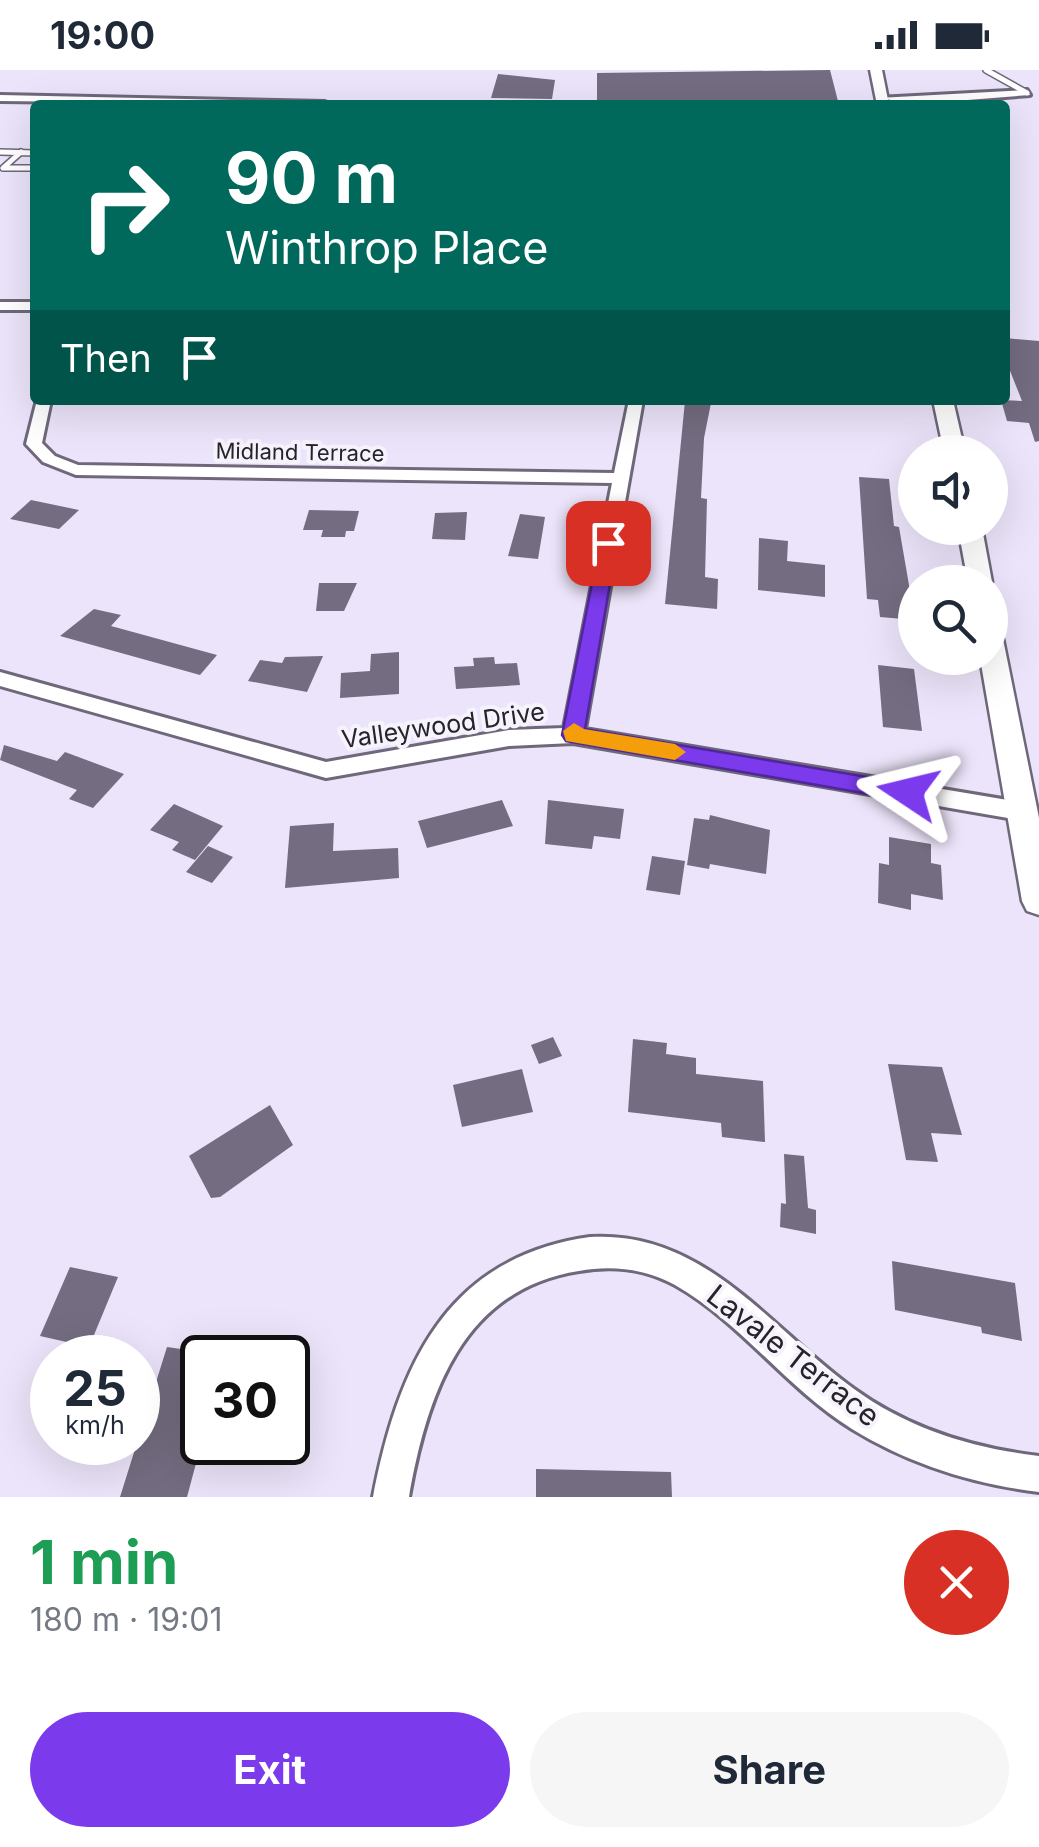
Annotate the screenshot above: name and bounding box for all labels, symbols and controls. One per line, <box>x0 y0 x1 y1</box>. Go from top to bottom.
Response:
text: 19:00 <box>50 12 155 58</box>
text: 90 m <box>225 135 398 220</box>
icon: right <box>60 140 190 270</box>
text: Winthrop Place <box>225 220 548 275</box>
icon: arrive <box>172 330 227 385</box>
text: Then <box>60 335 152 381</box>
map controls <box>898 435 1008 675</box>
button: sound <box>898 435 1008 545</box>
street label: Midland Terrace <box>215 438 385 466</box>
pin <box>566 501 651 586</box>
icon: arrive <box>581 516 636 571</box>
button: search <box>898 565 1008 675</box>
street label: Valleywood Drive <box>340 696 546 754</box>
position arrow <box>856 740 960 844</box>
street label: Lavale Terrace <box>700 1277 887 1434</box>
speed limit sign: 30 <box>180 1335 310 1465</box>
text: 25 <box>63 1358 127 1418</box>
text: km/h <box>65 1410 125 1440</box>
text: 1 min <box>30 1526 178 1598</box>
button: close <box>904 1530 1009 1635</box>
text: 180 m · 19:01 <box>30 1600 223 1639</box>
button: Exit <box>30 1712 510 1827</box>
button: Share <box>530 1712 1009 1827</box>

